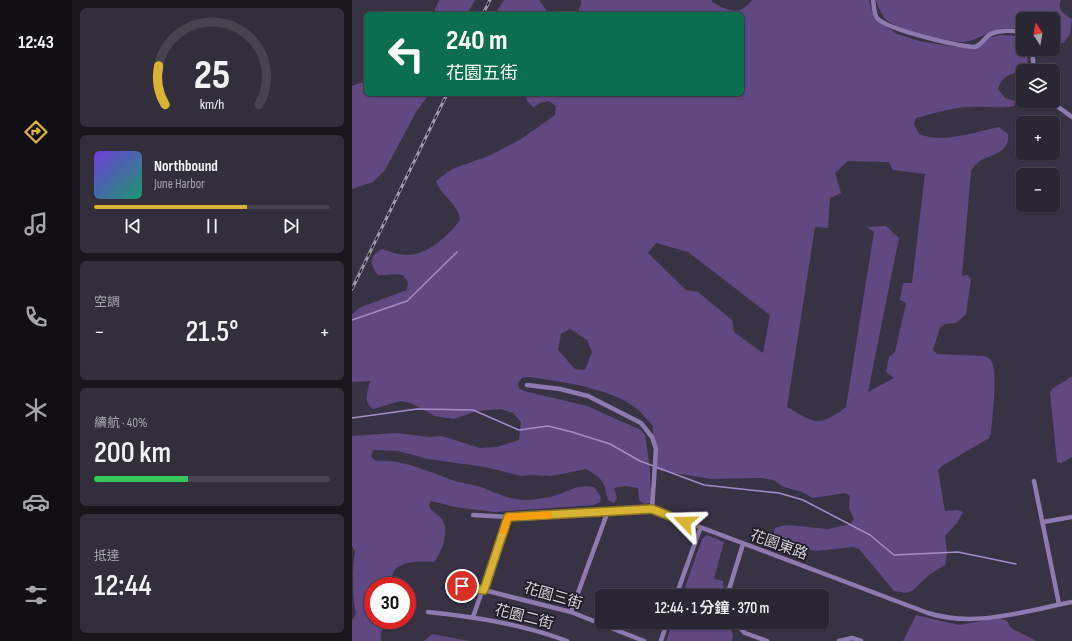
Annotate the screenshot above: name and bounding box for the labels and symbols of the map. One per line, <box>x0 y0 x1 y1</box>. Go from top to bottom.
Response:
north arrow <box>1016 12 1060 56</box>
position arrow <box>664 501 706 543</box>
street label: 花園東路 <box>748 526 810 564</box>
pin <box>445 569 479 603</box>
speed limit sign: 30 <box>364 577 416 629</box>
street label: 花園三街 <box>522 579 584 613</box>
street label: 花園二街 <box>493 601 555 633</box>

